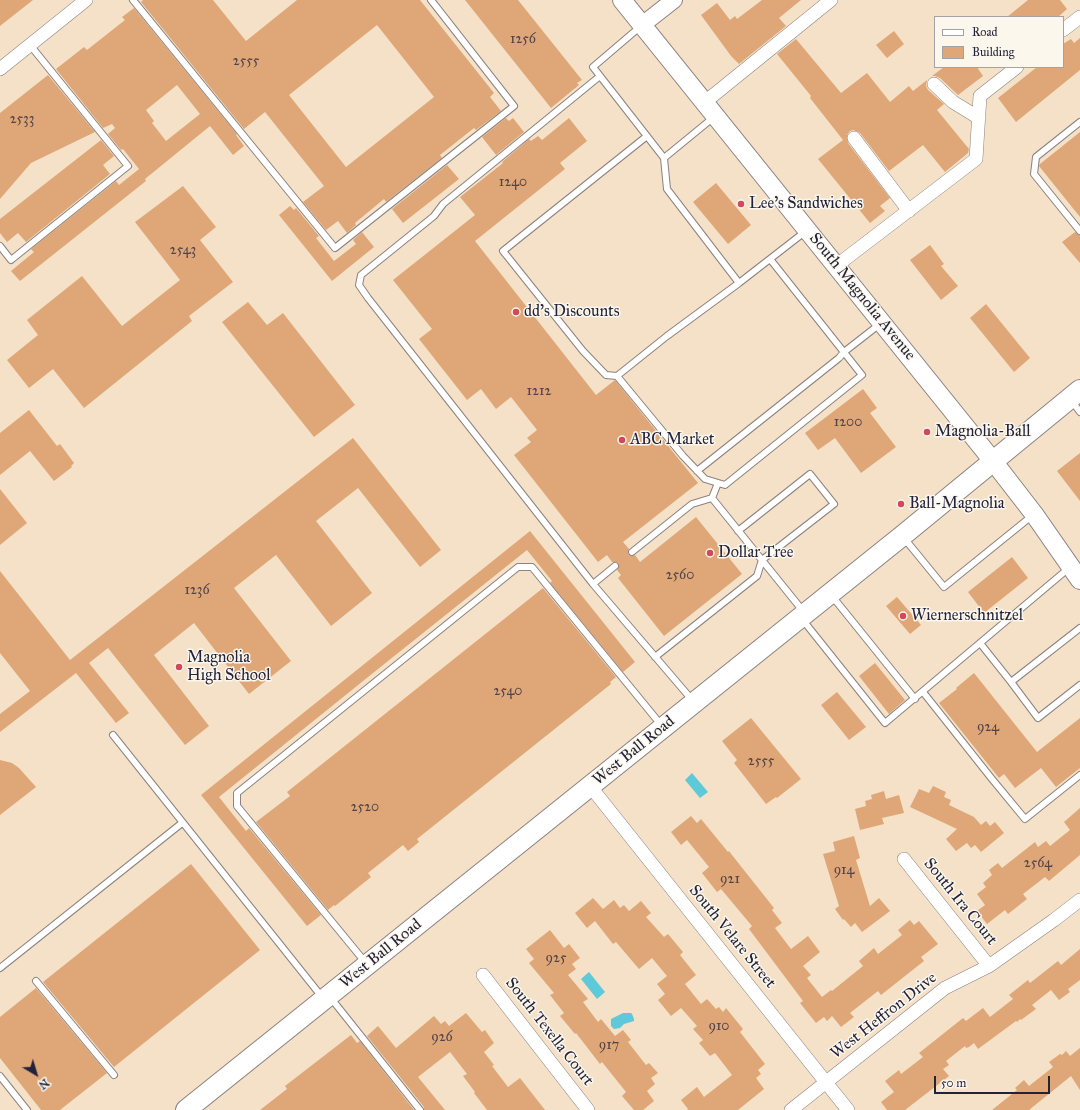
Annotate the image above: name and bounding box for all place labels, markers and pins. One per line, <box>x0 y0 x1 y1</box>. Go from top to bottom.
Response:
place label: Lee's Sandwiches <box>749 194 863 214</box>
marker: Lee's Sandwiches <box>736 199 746 209</box>
place label: dd's Discounts <box>524 302 620 322</box>
marker: dd's Discounts <box>511 307 521 317</box>
place label: Magnolia-Ball <box>935 422 1031 442</box>
marker: Magnolia-Ball <box>922 427 932 437</box>
place label: ABC Market <box>630 430 714 450</box>
marker: ABC Market <box>617 435 627 445</box>
place label: Ball-Magnolia <box>909 494 1005 514</box>
marker: Ball-Magnolia <box>896 499 906 509</box>
place label: Dollar Tree <box>718 543 793 563</box>
marker: Dollar Tree <box>705 548 715 558</box>
place label: Wiernerschnitzel <box>911 606 1023 626</box>
marker: Wiernerschnitzel <box>898 611 908 621</box>
place label: Magnolia High School <box>187 648 270 686</box>
marker: Magnolia High School <box>174 662 184 672</box>

